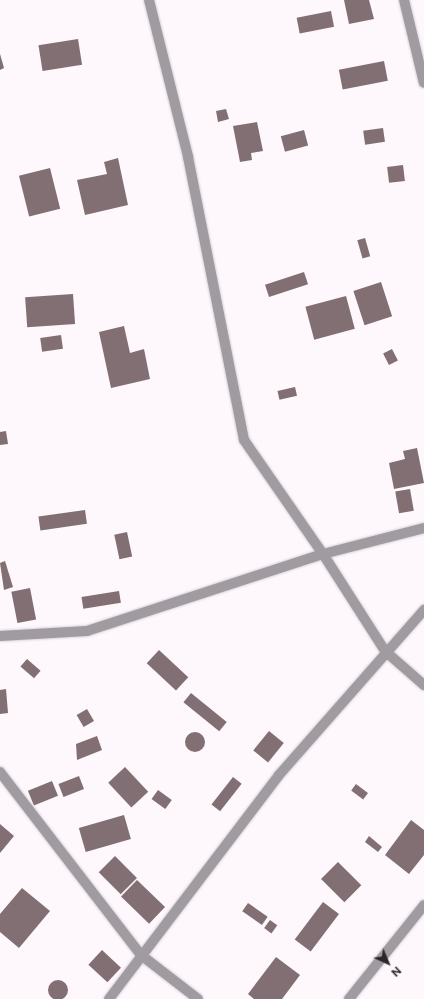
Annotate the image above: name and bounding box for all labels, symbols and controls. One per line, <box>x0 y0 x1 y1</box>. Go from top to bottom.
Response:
north arrow <box>368 943 408 983</box>
text: N <box>389 964 404 979</box>

